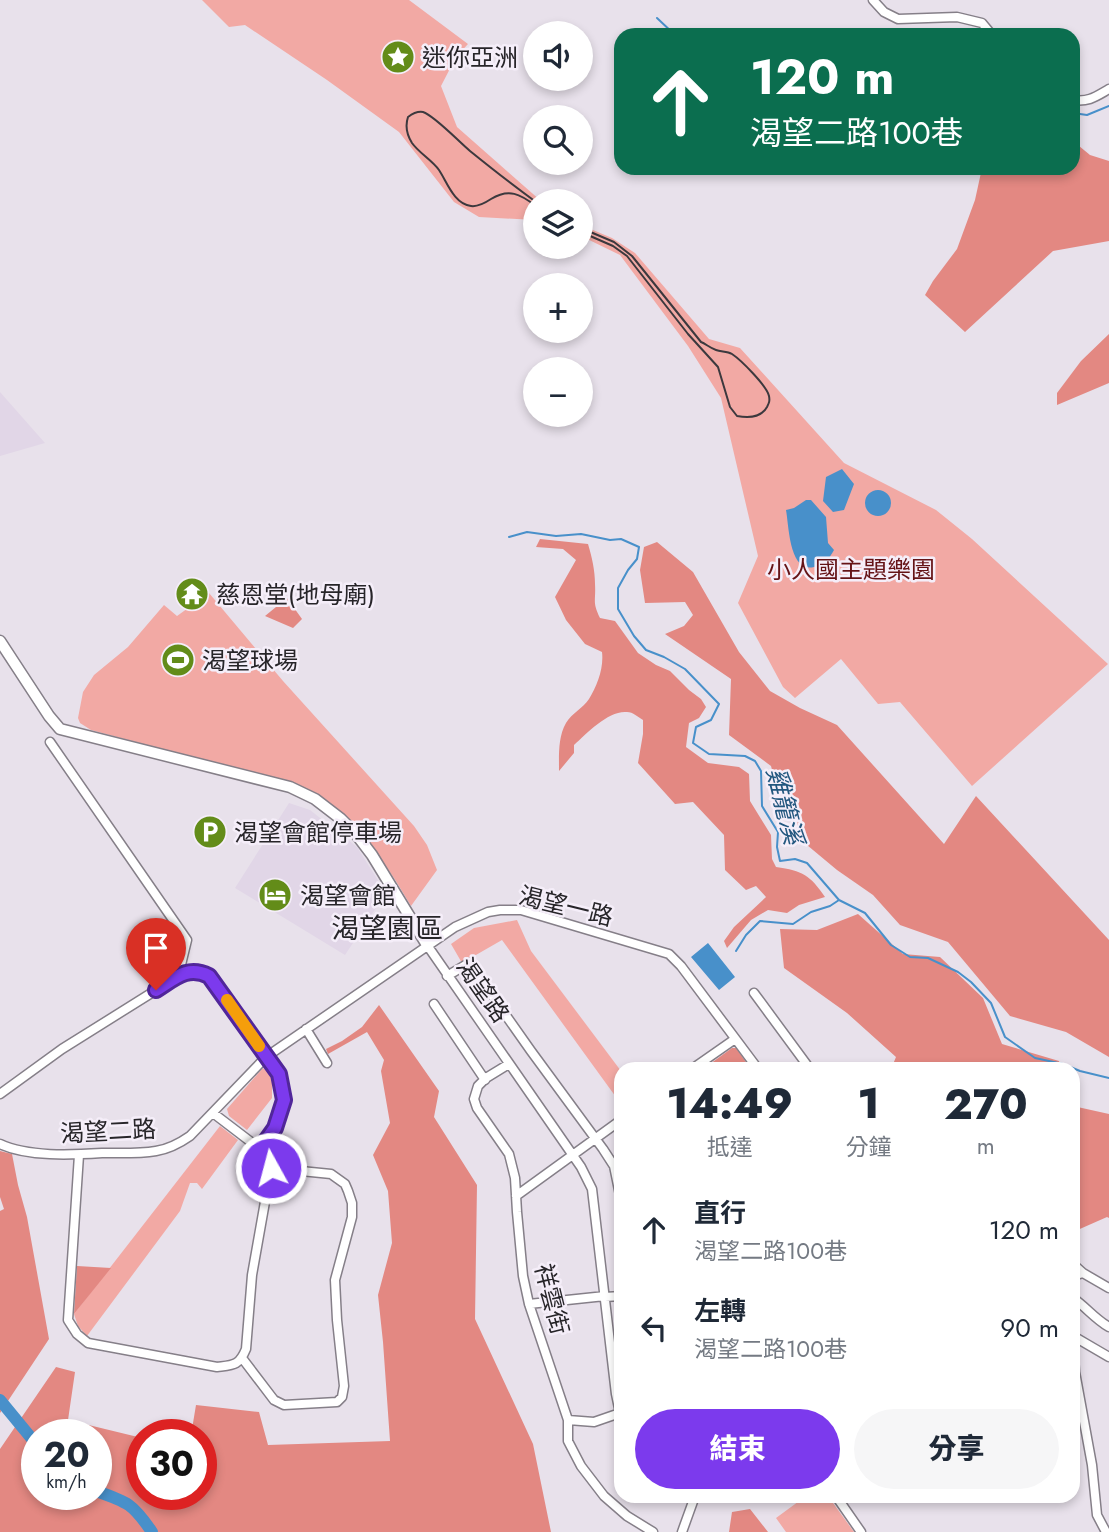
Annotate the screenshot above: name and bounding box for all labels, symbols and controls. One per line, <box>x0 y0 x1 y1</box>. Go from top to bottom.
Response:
map controls <box>523 21 593 427</box>
button: sound <box>523 21 593 91</box>
place icon: 迷你亞洲 <box>379 38 417 76</box>
place label: 迷你亞洲 <box>422 40 518 75</box>
text: 120 m <box>750 42 894 112</box>
icon: ahead <box>635 56 726 147</box>
button: search <box>523 105 593 175</box>
text: 渴望二路100巷 <box>750 110 963 156</box>
button: layers <box>523 189 593 259</box>
button: + <box>523 273 593 343</box>
button: − <box>523 357 593 427</box>
park label: 小人國主題樂園 <box>767 552 935 587</box>
temple icon: 慈恩堂(地母廟) <box>173 575 211 613</box>
place label: 慈恩堂(地母廟) <box>216 577 375 612</box>
sports icon: 渴望球場 <box>159 641 197 679</box>
place label: 渴望球場 <box>202 643 298 678</box>
water label: 雞籠溪 <box>757 764 814 852</box>
parking icon: 渴望會館停車場 <box>191 813 229 851</box>
place label: 渴望會館停車場 <box>234 815 402 850</box>
hotel icon: 渴望會館 <box>256 876 294 914</box>
street label: 渴望一路 <box>515 877 617 935</box>
place label: 渴望會館 <box>300 878 396 913</box>
district label: 渴望園區 <box>331 908 443 949</box>
pin <box>126 918 186 990</box>
icon: arrive <box>137 929 175 967</box>
street label: 渴望路 <box>448 950 518 1030</box>
text: 14:49 <box>666 1073 793 1134</box>
text: 1 <box>857 1073 880 1134</box>
text: 270 <box>944 1074 1028 1135</box>
street label: 渴望二路 <box>59 1111 157 1151</box>
text: m <box>977 1129 995 1163</box>
text: 抵達 <box>707 1130 753 1164</box>
text: 分鐘 <box>846 1130 892 1164</box>
position arrow <box>234 1131 308 1205</box>
text: 直行 <box>694 1194 746 1232</box>
icon: ahead <box>635 1211 673 1249</box>
text: 120 m <box>989 1211 1059 1249</box>
text: 渴望二路100巷 <box>694 1234 847 1268</box>
street label: 祥雲街 <box>526 1260 578 1338</box>
text: 左轉 <box>694 1292 746 1330</box>
icon: left <box>635 1309 673 1347</box>
text: 90 m <box>1000 1309 1059 1347</box>
text: 渴望二路100巷 <box>694 1332 847 1366</box>
button: 結束 <box>635 1409 840 1489</box>
button: 分享 <box>854 1409 1059 1489</box>
speed limit sign: 30 <box>126 1419 217 1510</box>
text: 20 <box>43 1430 90 1480</box>
text: km/h <box>46 1469 87 1495</box>

